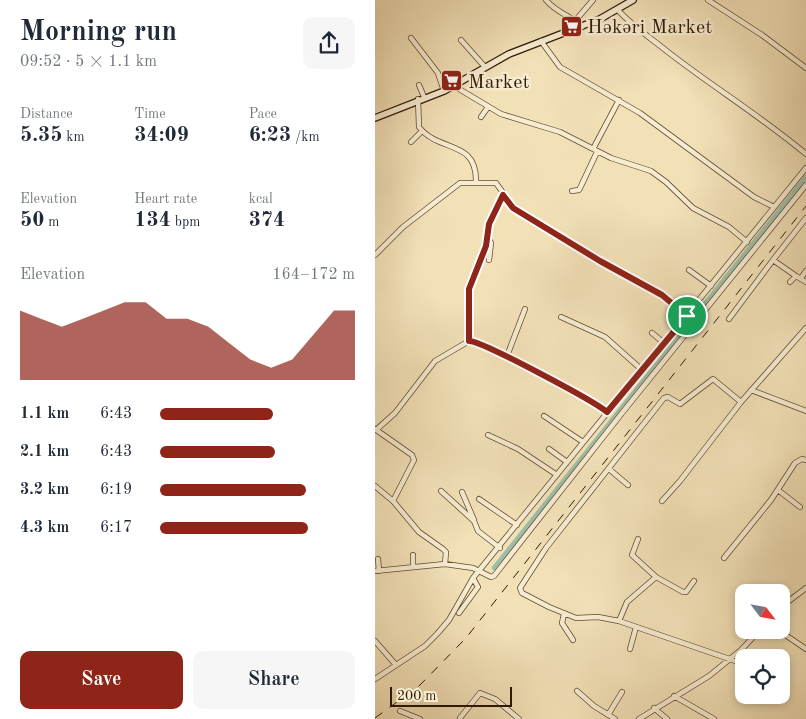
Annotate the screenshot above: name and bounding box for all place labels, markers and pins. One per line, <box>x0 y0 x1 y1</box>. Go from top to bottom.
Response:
supermarket icon: Həkəri Market <box>559 14 583 38</box>
place label: Həkəri Market <box>587 18 712 38</box>
supermarket icon: Market <box>440 69 464 93</box>
place label: Market <box>468 73 529 93</box>
pin <box>666 295 708 337</box>

